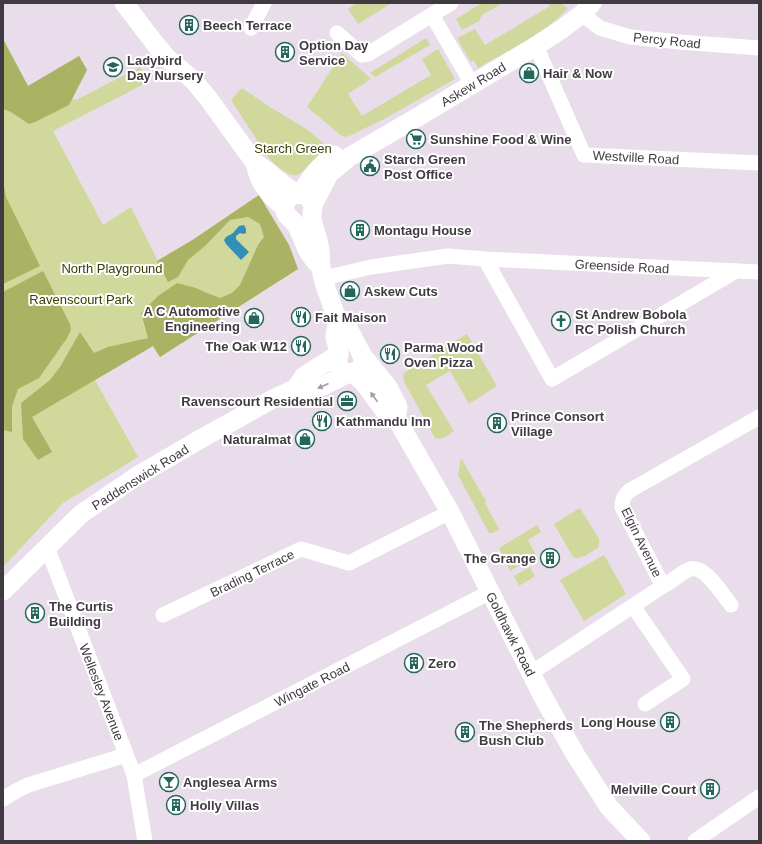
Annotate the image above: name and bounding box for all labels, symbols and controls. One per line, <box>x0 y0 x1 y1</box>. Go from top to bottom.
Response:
building icon: Beech Terrace <box>178 14 200 36</box>
place label: Beech Terrace <box>203 18 292 33</box>
street label: Percy Road <box>632 29 702 52</box>
place label: Option Day Service <box>299 38 369 68</box>
building icon: Option Day Service <box>274 41 296 63</box>
place label: Ladybird Day Nursery <box>127 53 204 83</box>
school or university icon: Ladybird Day Nursery <box>102 56 124 78</box>
street label: Askew Road <box>438 59 508 110</box>
shop icon: Hair & Now <box>518 62 540 84</box>
place label: Hair & Now <box>543 66 613 81</box>
supermarket icon: Sunshine Food & Wine <box>405 128 427 150</box>
place label: Sunshine Food & Wine <box>430 132 571 147</box>
park label: Starch Green <box>254 141 332 156</box>
street label: Westville Road <box>592 148 680 167</box>
place label: Starch Green Post Office <box>384 152 466 182</box>
public building icon: Starch Green Post Office <box>359 155 381 177</box>
building icon: Montagu House <box>349 219 371 241</box>
place label: Montagu House <box>374 223 472 238</box>
street label: Greenside Road <box>574 257 670 276</box>
park label: North Playground <box>61 261 163 276</box>
shop icon: Askew Cuts <box>339 280 361 302</box>
place label: Askew Cuts <box>364 284 438 299</box>
park label: Ravenscourt Park <box>29 292 133 307</box>
place label: A C Automotive Engineering <box>143 304 240 334</box>
restaurant icon: Fait Maison <box>290 306 312 328</box>
shop icon: A C Automotive Engineering <box>243 307 265 329</box>
place label: St Andrew Bobola RC Polish Church <box>575 307 687 337</box>
place label: Fait Maison <box>315 310 387 325</box>
church icon: St Andrew Bobola RC Polish Church <box>550 310 572 332</box>
restaurant icon: The Oak W12 <box>290 335 312 357</box>
place label: The Oak W12 <box>205 339 287 354</box>
place label: Parma Wood Oven Pizza <box>404 340 483 370</box>
restaurant icon: Parma Wood Oven Pizza <box>379 343 401 365</box>
one-way arrow <box>317 383 329 389</box>
office icon: Ravenscourt Residential <box>336 390 358 412</box>
one-way arrow <box>370 391 378 402</box>
place label: Ravenscourt Residential <box>181 394 333 409</box>
place label: Prince Consort Village <box>511 409 605 439</box>
restaurant icon: Kathmandu Inn <box>311 410 333 432</box>
building icon: Prince Consort Village <box>486 412 508 434</box>
place label: Kathmandu Inn <box>336 414 431 429</box>
shop icon: Naturalmat <box>294 428 316 450</box>
place label: Naturalmat <box>223 432 292 447</box>
street label: Paddenswick Road <box>89 442 191 513</box>
street label: Elgin Avenue <box>618 505 665 580</box>
street label: Brading Terrace <box>208 547 297 600</box>
building icon: The Grange <box>539 547 561 569</box>
place label: The Grange <box>464 551 536 566</box>
street label: Goldhawk Road <box>483 590 538 679</box>
place label: The Curtis Building <box>49 599 113 629</box>
building icon: The Curtis Building <box>24 602 46 624</box>
street label: Wellesley Avenue <box>76 642 127 743</box>
building icon: Zero <box>403 652 425 674</box>
place label: Zero <box>428 656 456 671</box>
street label: Wingate Road <box>272 659 352 710</box>
building icon: Long House <box>659 711 681 733</box>
place label: Long House <box>581 715 656 730</box>
place label: The Shepherds Bush Club <box>479 718 573 748</box>
building icon: The Shepherds Bush Club <box>454 721 476 743</box>
bar icon: Anglesea Arms <box>158 771 180 793</box>
place label: Anglesea Arms <box>183 775 277 790</box>
building icon: Melville Court <box>699 778 721 800</box>
place label: Melville Court <box>611 782 697 797</box>
building icon: Holly Villas <box>165 794 187 816</box>
place label: Holly Villas <box>190 798 259 813</box>

